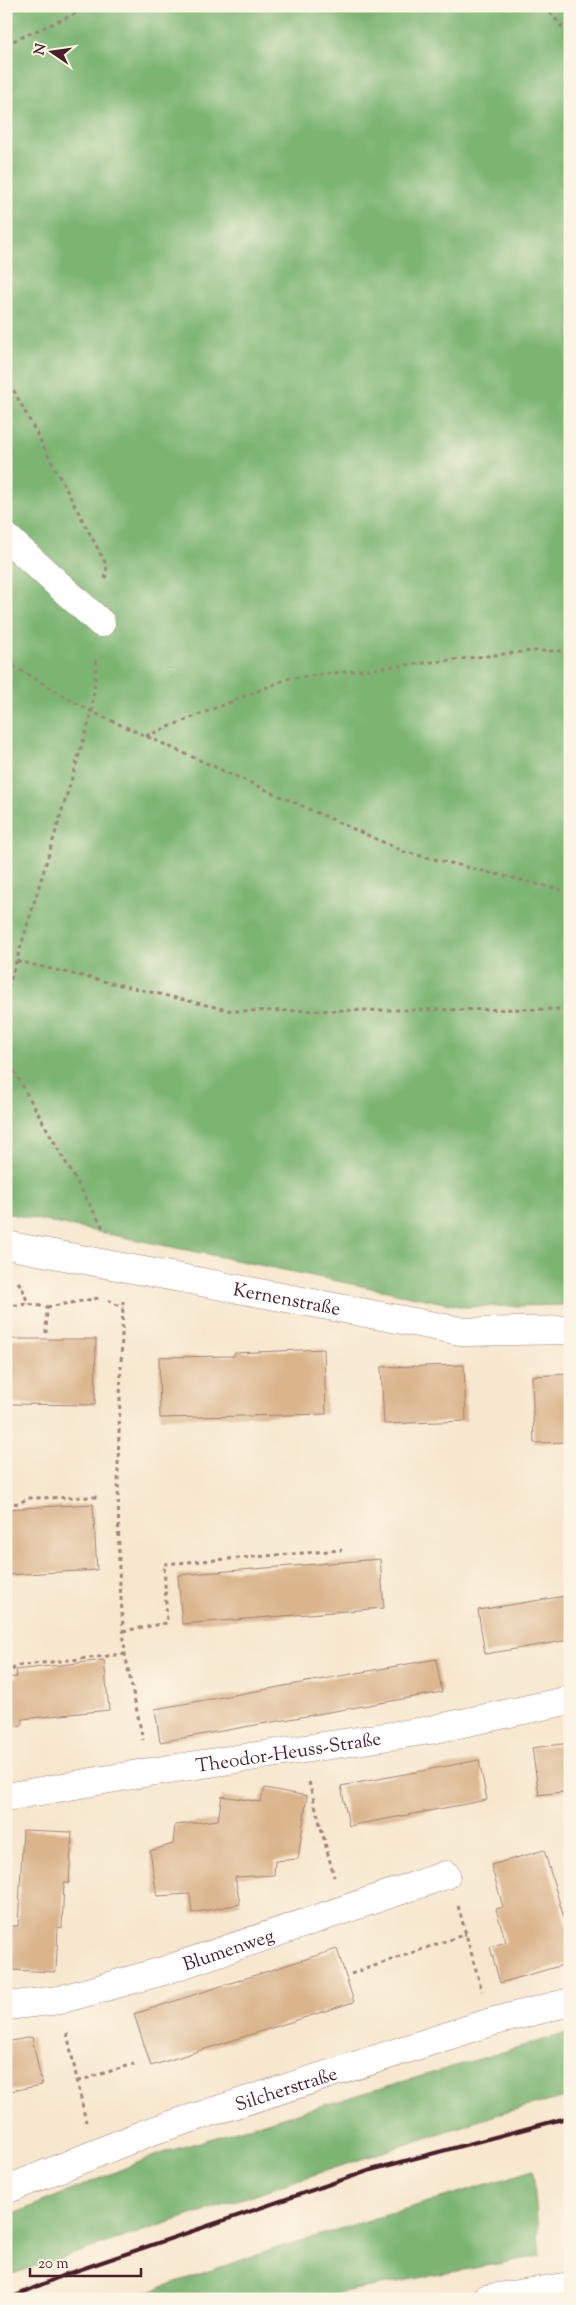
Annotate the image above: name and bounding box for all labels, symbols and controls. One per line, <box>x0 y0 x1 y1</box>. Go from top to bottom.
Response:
north arrow <box>28 28 78 78</box>
text: N <box>30 42 52 57</box>
street label: Kernenstraße <box>231 1277 343 1324</box>
street label: Theodor-Heuss-Straße <box>194 1726 383 1781</box>
street label: Blumenweg <box>180 1923 278 1979</box>
street label: Silcherstraße <box>232 2061 341 2119</box>
scale bar <box>30 2245 141 2277</box>
text: 20 m <box>38 2254 69 2275</box>

